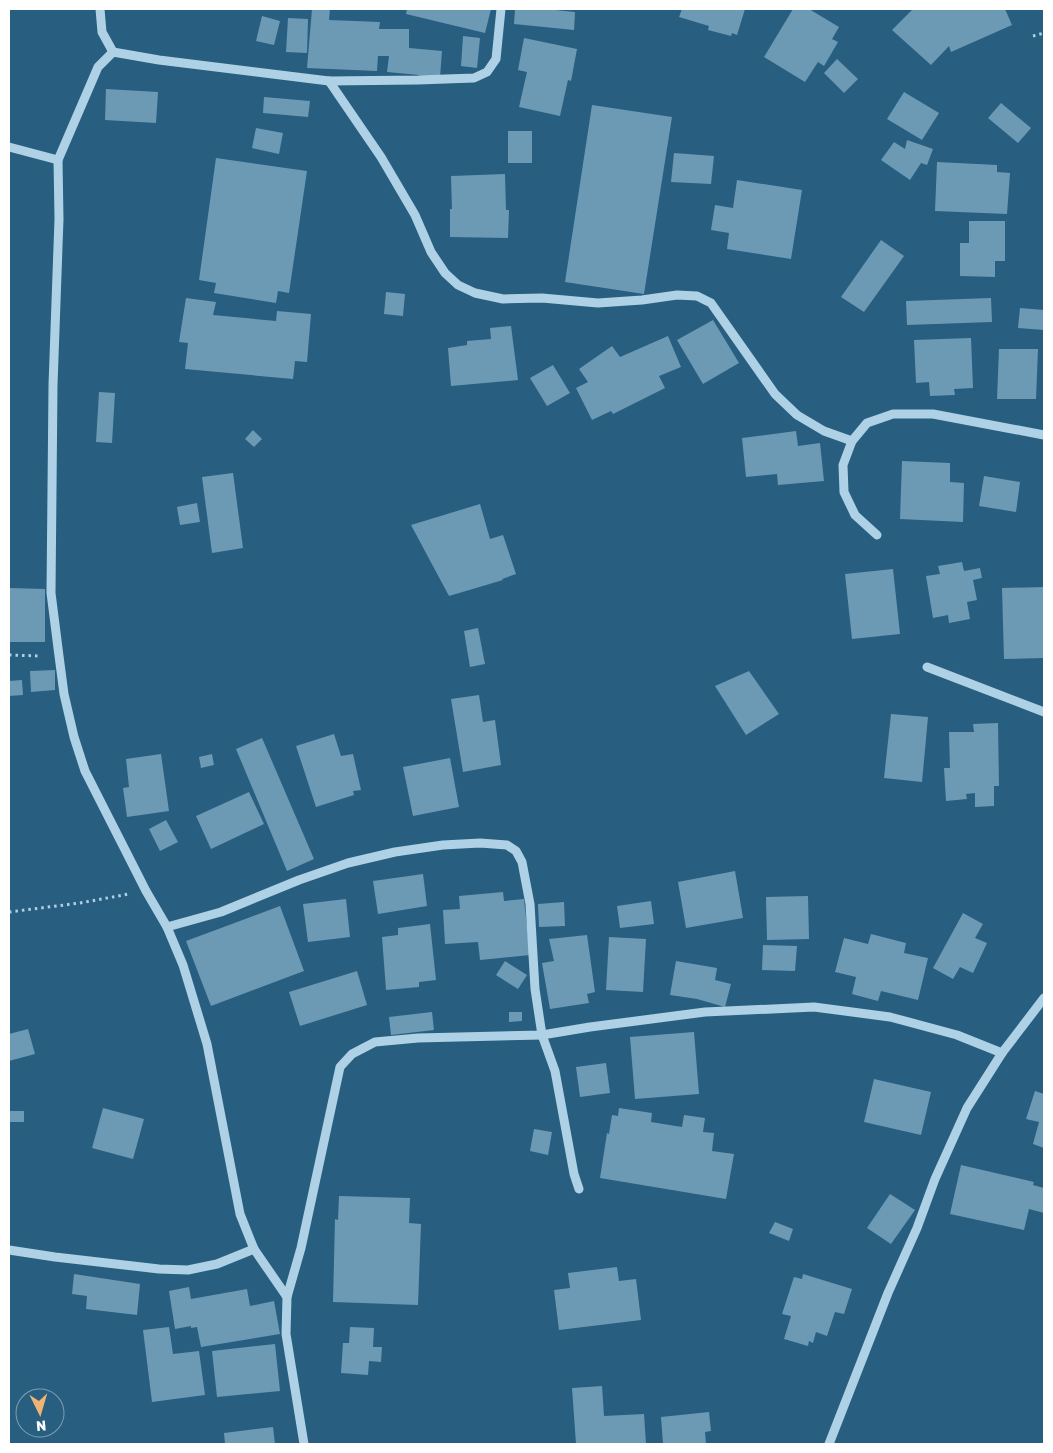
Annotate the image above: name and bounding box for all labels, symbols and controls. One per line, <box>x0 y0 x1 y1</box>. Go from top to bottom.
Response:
north arrow <box>15 1388 65 1438</box>
text: N <box>35 1417 47 1434</box>

